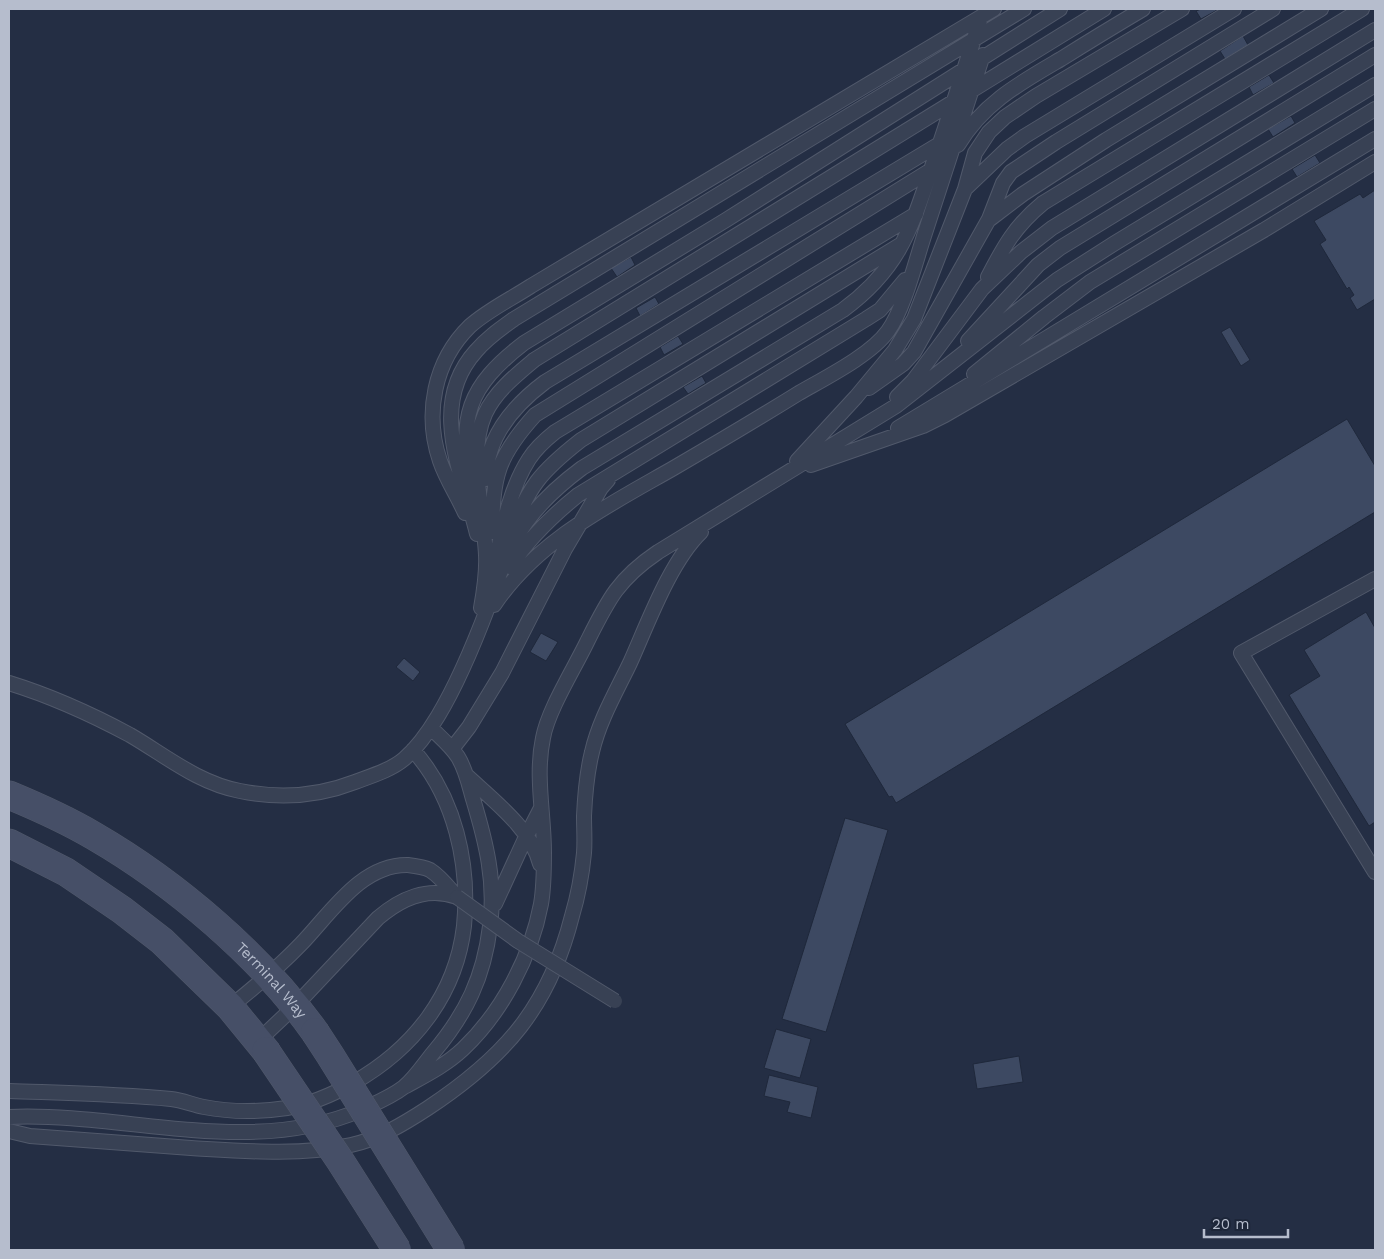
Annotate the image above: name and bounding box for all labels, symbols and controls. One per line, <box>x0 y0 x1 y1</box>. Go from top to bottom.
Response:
street label: Terminal Way <box>232 938 311 1022</box>
scale bar <box>1204 1206 1288 1238</box>
text: 20 m <box>1212 1215 1250 1233</box>

